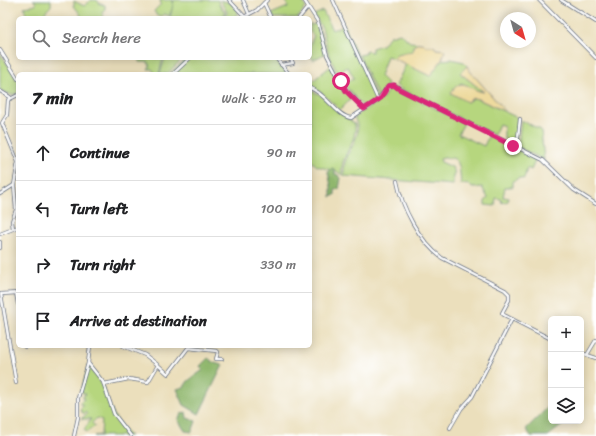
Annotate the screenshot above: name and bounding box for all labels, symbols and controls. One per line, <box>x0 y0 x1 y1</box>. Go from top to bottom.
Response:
north arrow <box>500 12 536 48</box>
search box <box>16 16 312 60</box>
text: Search here <box>62 25 141 51</box>
icon: search <box>30 27 52 49</box>
route start <box>332 72 350 90</box>
text: 7 min <box>32 83 73 113</box>
text: Walk · 520 m <box>222 87 296 110</box>
route end <box>504 137 522 155</box>
text: Continue <box>70 140 130 166</box>
text: 90 m <box>266 141 296 164</box>
icon: ahead <box>32 142 54 164</box>
text: Turn left <box>70 196 128 222</box>
text: 100 m <box>261 197 296 220</box>
icon: left <box>32 198 54 220</box>
text: Turn right <box>70 252 135 278</box>
text: 330 m <box>260 253 296 276</box>
icon: right <box>32 254 54 276</box>
text: Arrive at destination <box>70 308 207 334</box>
icon: arrive <box>32 310 54 332</box>
map controls <box>548 316 584 424</box>
button: + <box>548 316 584 352</box>
button: − <box>548 352 584 388</box>
button: layers <box>548 388 584 424</box>

